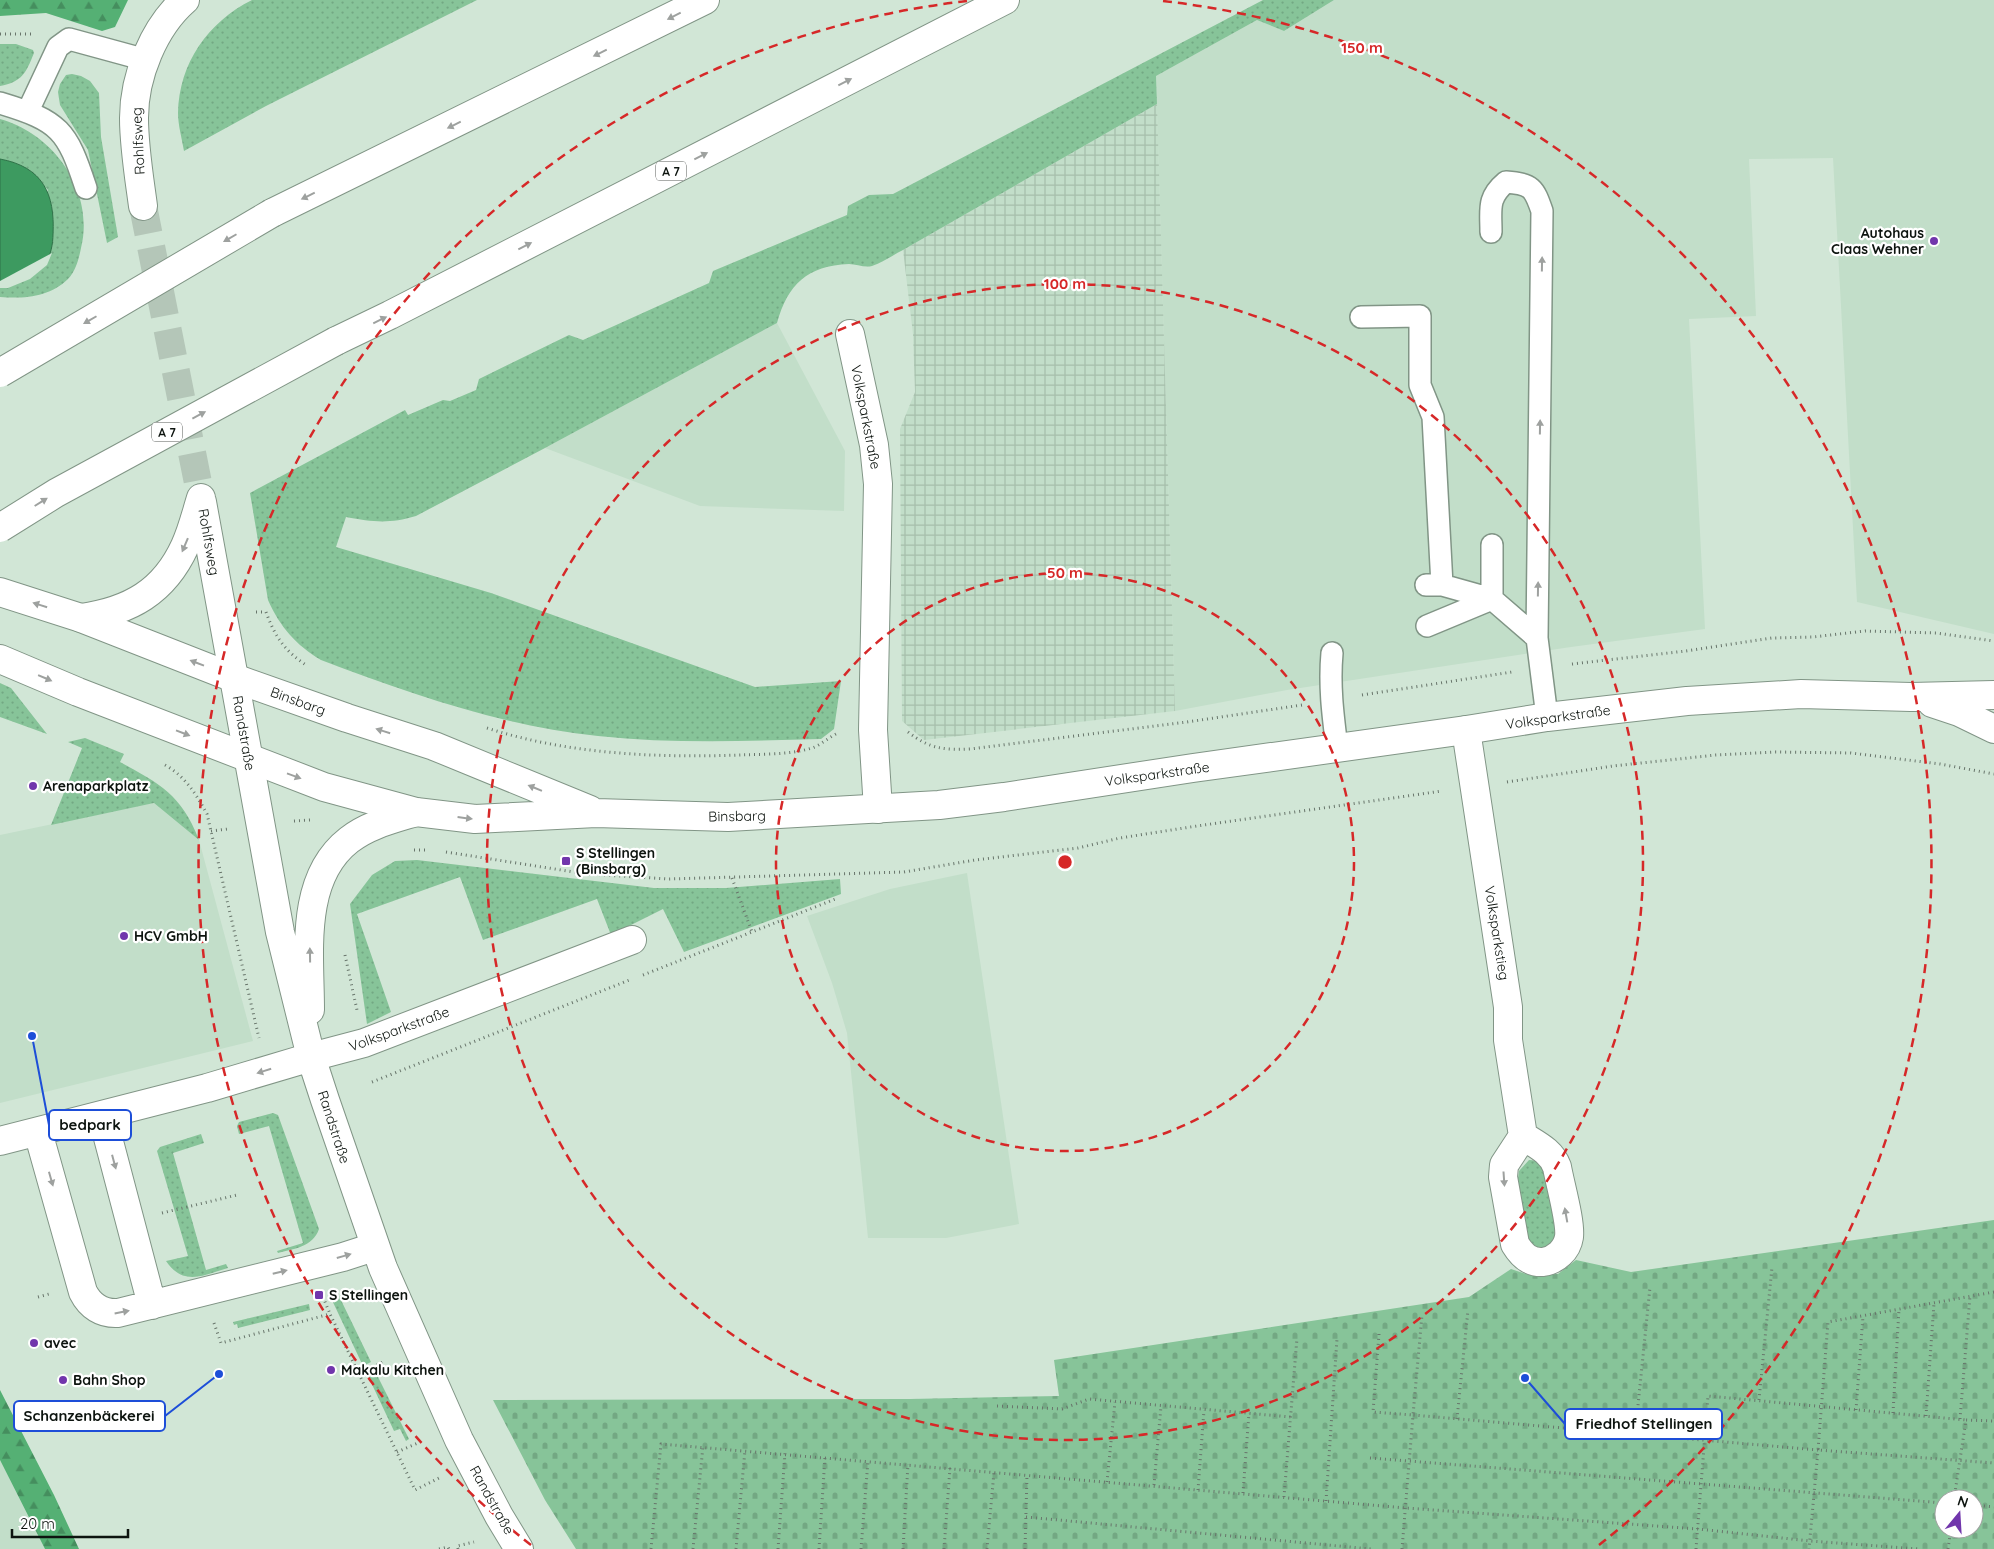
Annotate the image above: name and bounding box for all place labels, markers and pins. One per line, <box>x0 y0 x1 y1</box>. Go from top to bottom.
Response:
place label: Autohaus Claas Wehner <box>1831 224 1924 258</box>
marker: Autohaus Claas Wehner <box>1928 235 1940 247</box>
place label: Arenaparkplatz <box>43 777 149 795</box>
marker: Arenaparkplatz <box>27 780 39 792</box>
place label: S Stellingen (Binsbarg) <box>576 844 655 878</box>
centre of rings <box>1056 853 1074 871</box>
marker: S Stellingen (Binsbarg) <box>560 855 572 867</box>
place label: HCV GmbH <box>134 927 208 945</box>
marker: HCV GmbH <box>118 930 130 942</box>
callout: bedpark <box>49 1110 131 1140</box>
place label: S Stellingen <box>329 1286 408 1304</box>
marker: S Stellingen <box>313 1289 325 1301</box>
place label: avec <box>44 1334 76 1352</box>
marker: avec <box>28 1337 40 1349</box>
place label: Makalu Kitchen <box>341 1361 444 1379</box>
marker: Makalu Kitchen <box>325 1364 337 1376</box>
place label: Bahn Shop <box>73 1371 146 1389</box>
marker: Bahn Shop <box>57 1374 69 1386</box>
callout: Schanzenbäckerei <box>14 1401 165 1431</box>
callout: Friedhof Stellingen <box>1565 1409 1722 1439</box>

